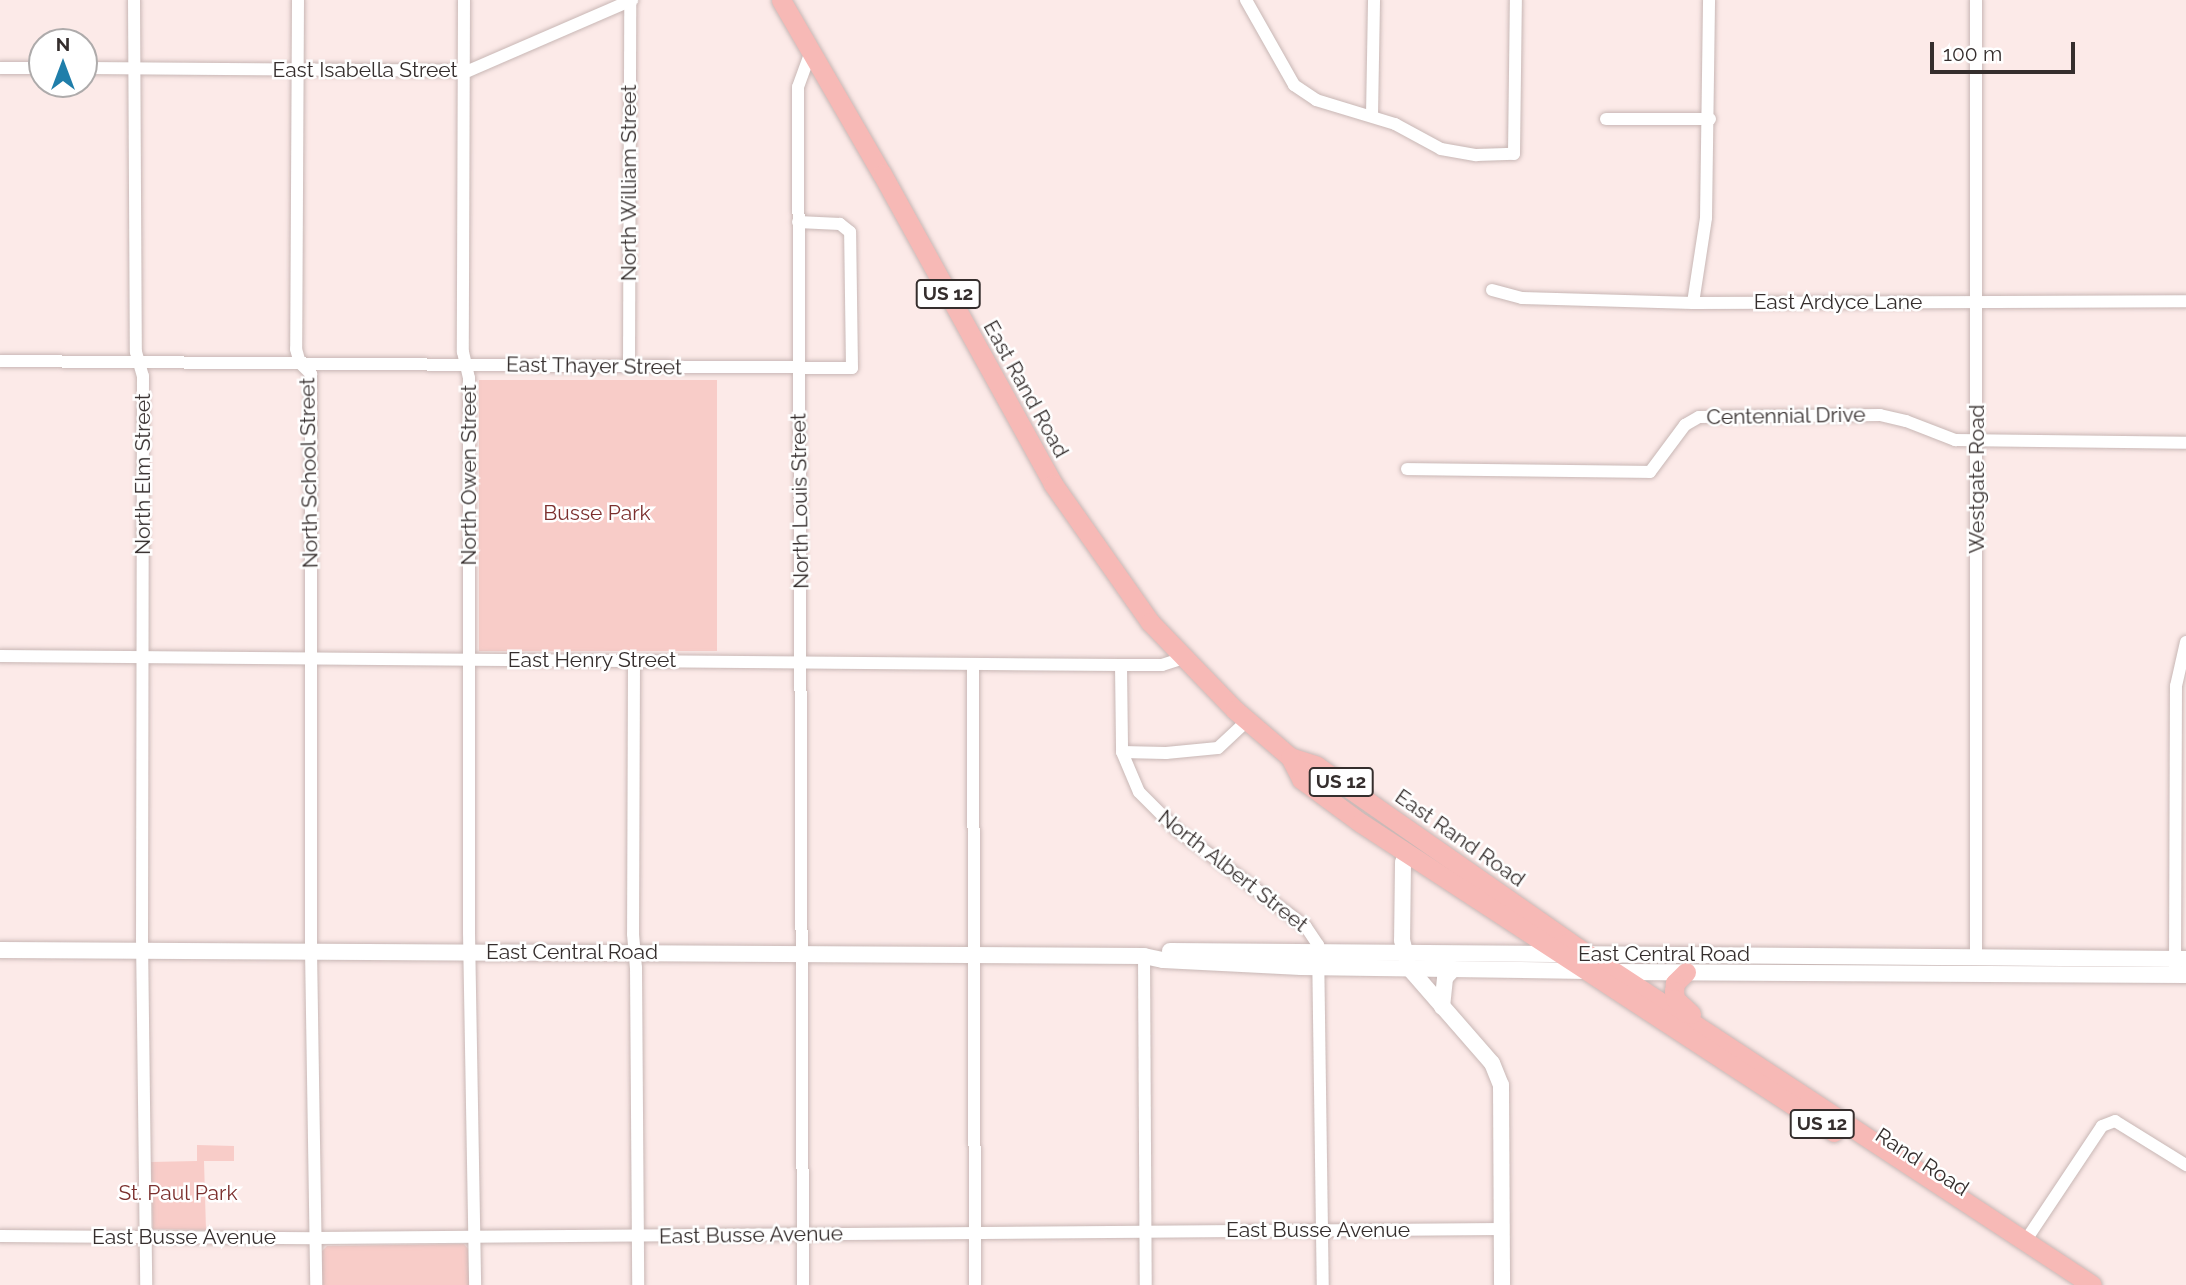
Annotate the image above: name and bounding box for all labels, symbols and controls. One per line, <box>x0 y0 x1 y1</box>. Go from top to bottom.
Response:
north arrow <box>28 28 98 98</box>
scale bar <box>1934 28 2079 72</box>
text: N <box>56 33 70 55</box>
text: 100 m <box>1943 41 2002 66</box>
street label: East Isabella Street <box>272 57 458 83</box>
street label: North William Street <box>616 84 642 282</box>
road number: US 12 <box>915 278 981 310</box>
street label: East Ardyce Lane <box>1753 289 1923 315</box>
street label: East Rand Road <box>978 316 1074 462</box>
street label: East Thayer Street <box>505 352 683 380</box>
street label: North School Street <box>295 377 323 569</box>
street label: North Owen Street <box>456 384 482 566</box>
street label: North Elm Street <box>130 393 156 555</box>
street label: Centennial Drive <box>1706 402 1866 430</box>
street label: Westgate Road <box>1964 404 1990 554</box>
street label: North Louis Street <box>786 413 814 589</box>
park label: Busse Park <box>543 500 651 526</box>
street label: East Henry Street <box>508 647 676 673</box>
road number: US 12 <box>1308 766 1374 797</box>
street label: East Rand Road <box>1390 784 1530 892</box>
street label: North Albert Street <box>1153 805 1313 937</box>
street label: East Central Road <box>486 939 658 965</box>
street label: East Central Road <box>1578 941 1750 967</box>
road number: US 12 <box>1789 1108 1855 1140</box>
street label: Rand Road <box>1871 1123 1973 1201</box>
park label: St. Paul Park <box>118 1180 238 1206</box>
street label: East Busse Avenue <box>1226 1217 1410 1243</box>
street label: East Busse Avenue <box>658 1221 844 1249</box>
street label: East Busse Avenue <box>92 1224 276 1250</box>

